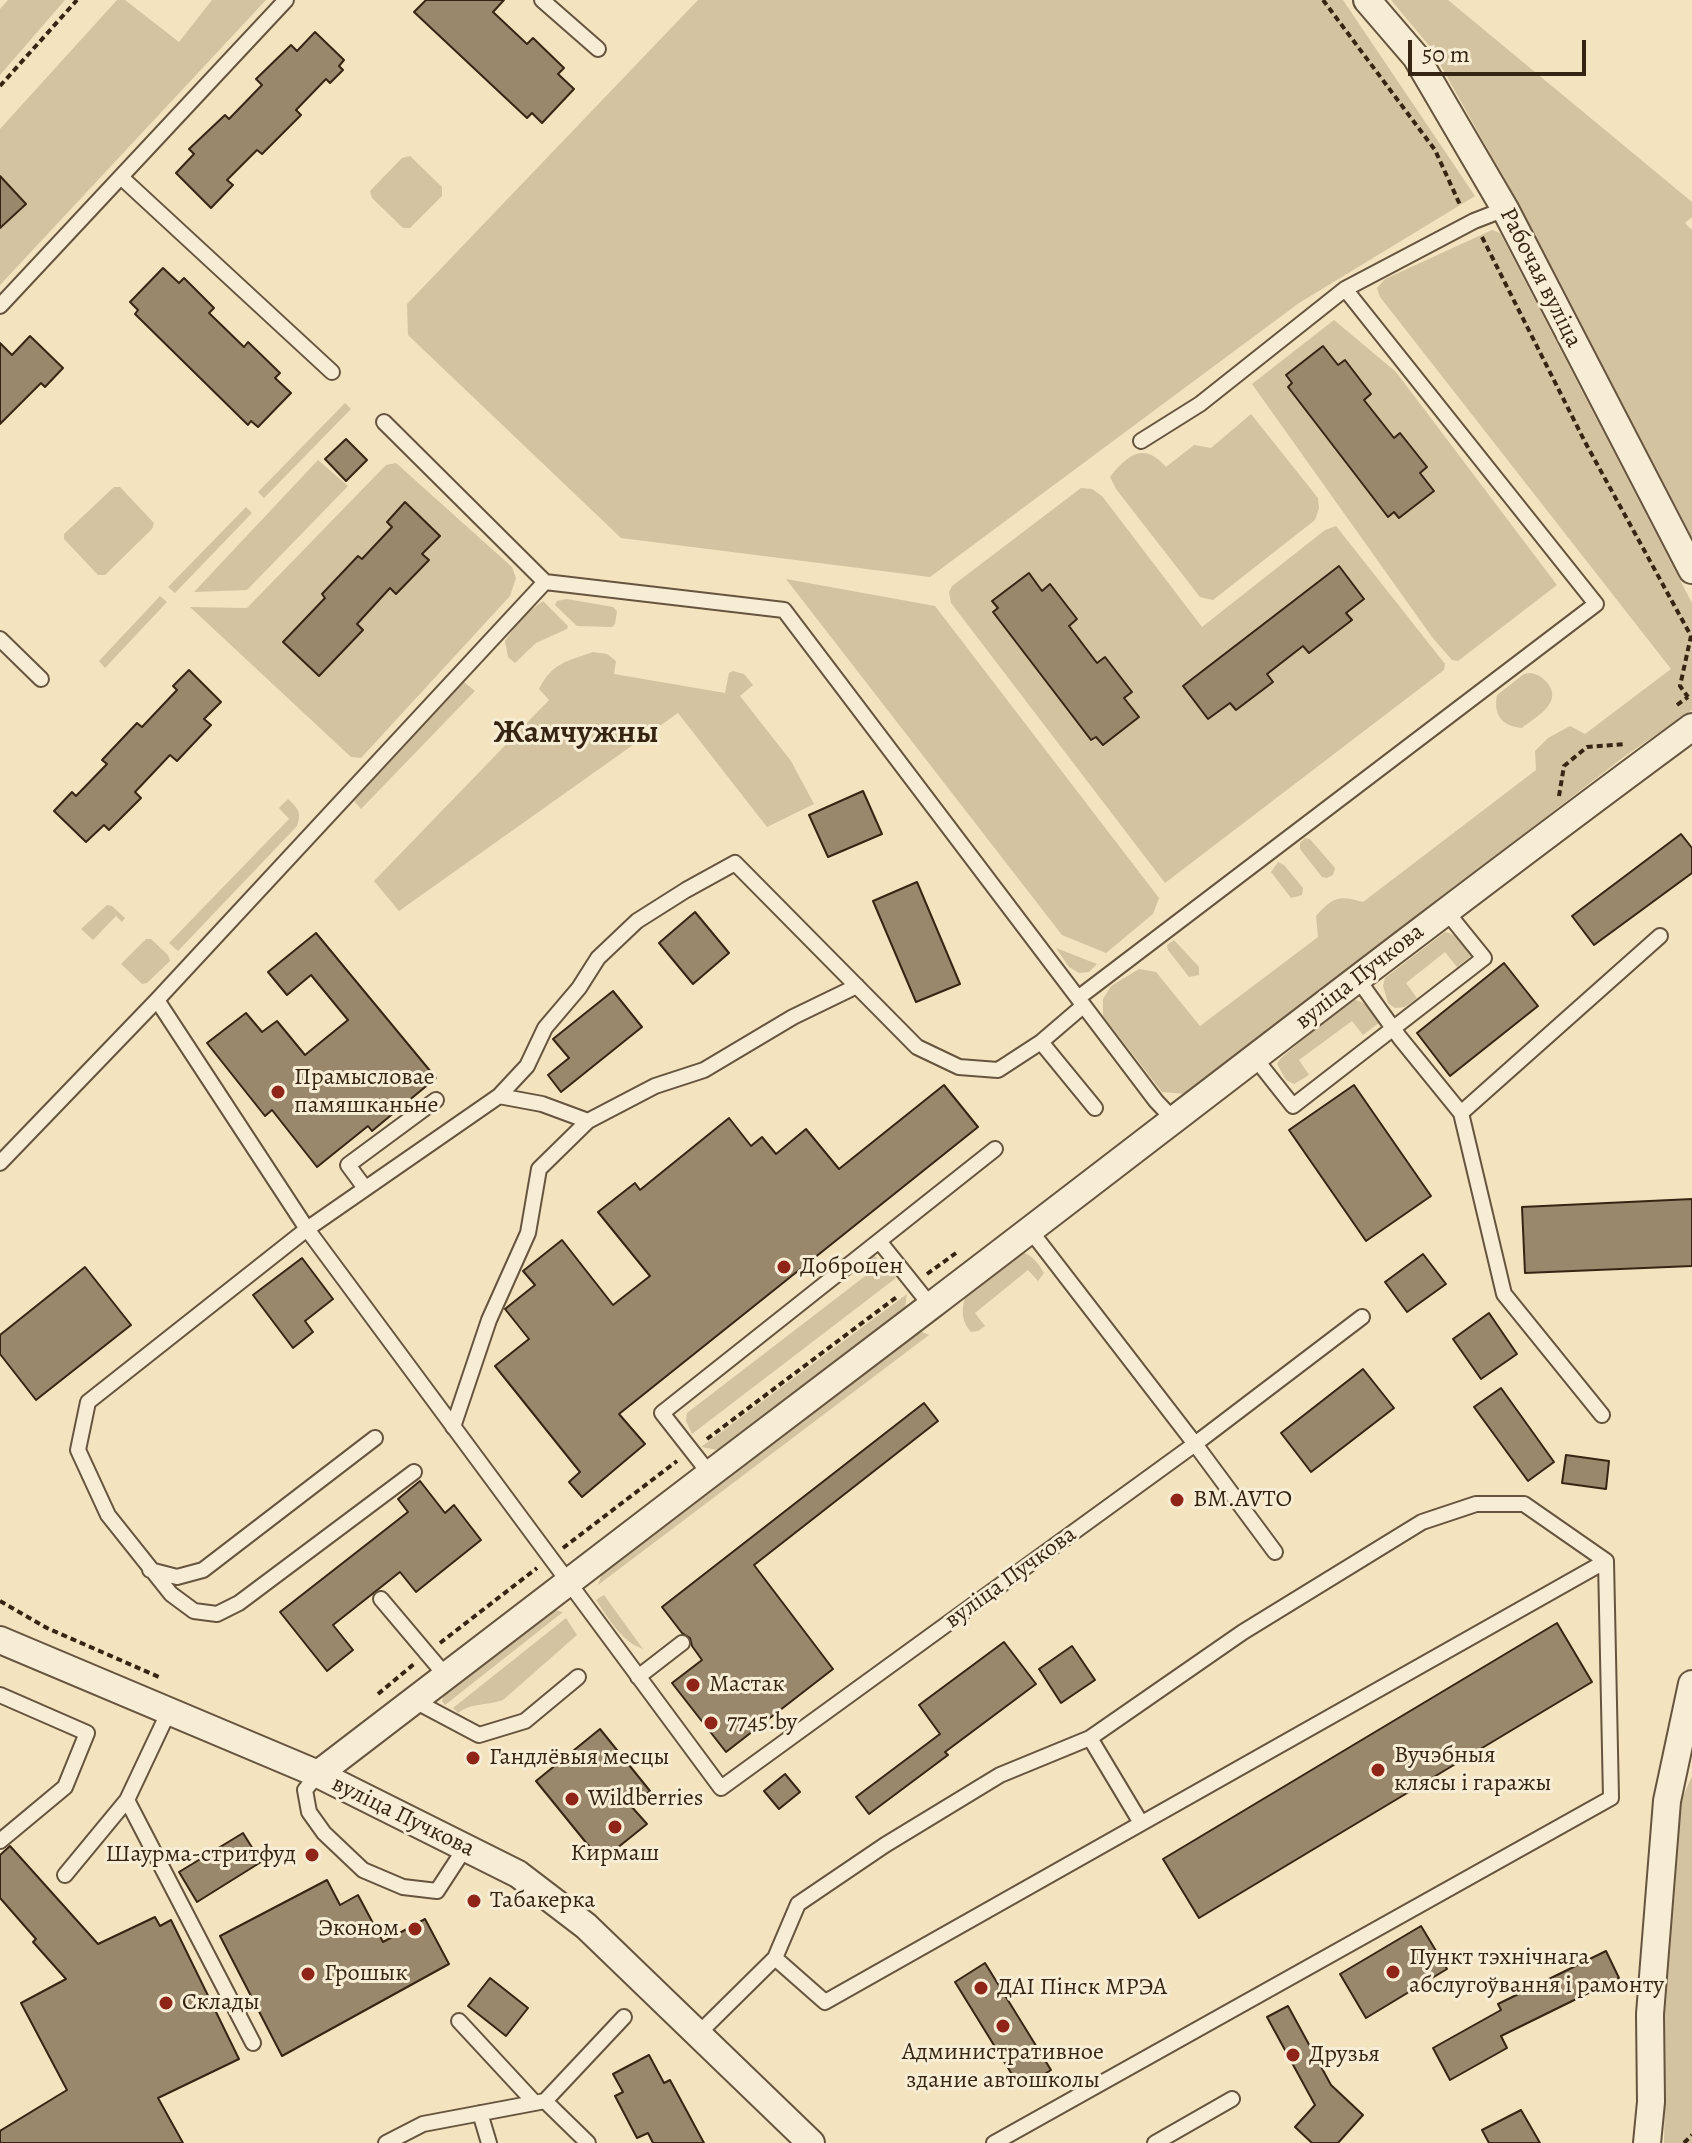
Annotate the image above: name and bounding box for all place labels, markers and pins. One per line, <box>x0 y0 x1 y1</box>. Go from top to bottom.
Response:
place label: Прамысловае памяшканьне <box>294 1064 438 1120</box>
marker: Прамысловае памяшканьне <box>269 1083 287 1101</box>
place label: Доброцен <box>800 1253 903 1281</box>
marker: Доброцен <box>775 1258 793 1276</box>
place label: BM.AVTO <box>1193 1486 1292 1514</box>
marker: BM.AVTO <box>1168 1491 1186 1509</box>
place label: Мастак <box>709 1671 785 1699</box>
marker: Мастак <box>684 1676 702 1694</box>
place label: 7745.by <box>727 1709 797 1737</box>
marker: 7745.by <box>702 1714 720 1732</box>
place label: Вучэбныя клясы і гаражы <box>1394 1742 1551 1798</box>
place label: Гандлёвыя месцы <box>489 1744 670 1772</box>
marker: Гандлёвыя месцы <box>464 1749 482 1767</box>
marker: Вучэбныя клясы і гаражы <box>1369 1761 1387 1779</box>
place label: Wildberries <box>588 1785 703 1813</box>
marker: Wildberries <box>563 1790 581 1808</box>
marker: Кирмаш <box>606 1818 624 1836</box>
place label: Кирмаш <box>571 1840 659 1868</box>
place label: Шаурма-стритфуд <box>105 1841 296 1869</box>
marker: Шаурма-стритфуд <box>303 1846 321 1864</box>
place label: Табакерка <box>490 1887 595 1915</box>
marker: Табакерка <box>465 1892 483 1910</box>
place label: Эконом <box>318 1915 399 1943</box>
marker: Эконом <box>406 1920 424 1938</box>
place label: Пункт тэхнічнага абслугоўвання і рамонту <box>1409 1944 1664 2000</box>
place label: Грошык <box>324 1960 408 1988</box>
marker: Пункт тэхнічнага абслугоўвання і рамонту <box>1384 1963 1402 1981</box>
marker: Грошык <box>299 1965 317 1983</box>
place label: ДАІ Пінск МРЭА <box>997 1974 1167 2002</box>
marker: ДАІ Пінск МРЭА <box>972 1979 990 1997</box>
place label: Склады <box>182 1989 260 2017</box>
marker: Склады <box>157 1994 175 2012</box>
marker: Административное здание автошколы <box>994 2017 1012 2035</box>
place label: Административное здание автошколы <box>902 2039 1104 2095</box>
place label: Друзья <box>1309 2041 1380 2069</box>
marker: Друзья <box>1284 2046 1302 2064</box>

